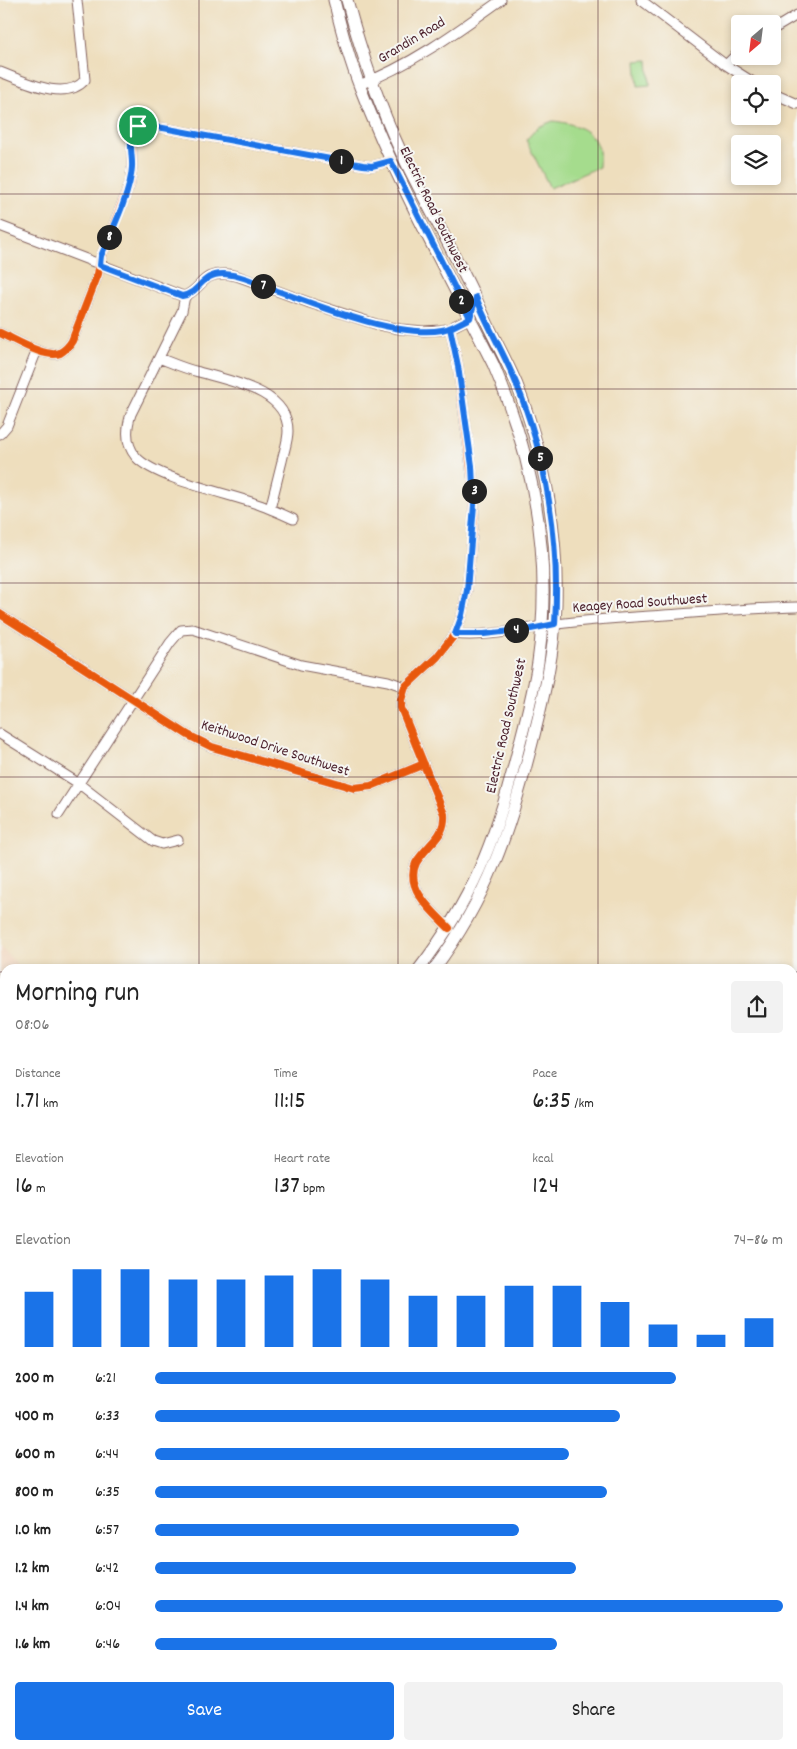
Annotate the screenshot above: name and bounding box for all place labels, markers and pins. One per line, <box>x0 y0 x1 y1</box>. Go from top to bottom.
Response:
pin <box>117 105 159 147</box>
pin: 1 <box>328 148 354 174</box>
pin: 8 <box>96 224 122 250</box>
pin: 7 <box>250 274 276 298</box>
pin: 2 <box>448 288 474 314</box>
pin: 5 <box>528 446 552 470</box>
pin: 3 <box>462 478 486 504</box>
pin: 4 <box>504 618 528 642</box>

